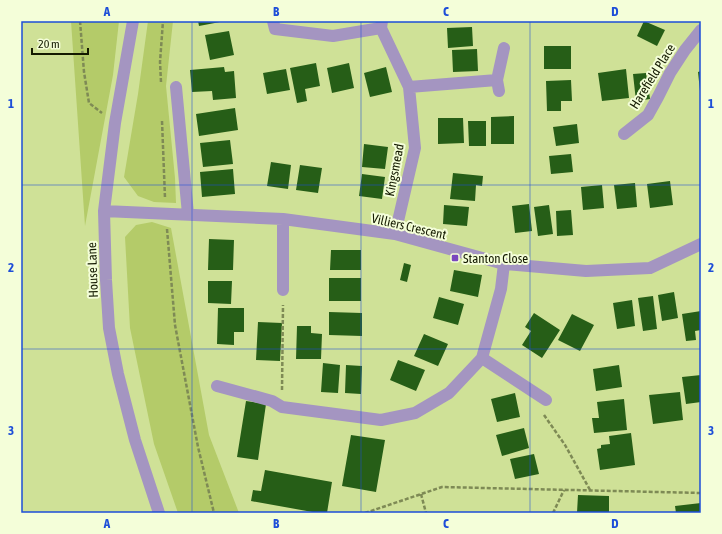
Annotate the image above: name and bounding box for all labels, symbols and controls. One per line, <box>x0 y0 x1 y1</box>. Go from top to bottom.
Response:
text: A <box>103 4 111 19</box>
text: B <box>273 4 280 19</box>
text: C <box>443 4 449 19</box>
text: D <box>611 4 619 19</box>
scale bar <box>32 30 88 56</box>
text: 20 m <box>38 37 60 51</box>
street label: Harefield Place <box>627 41 678 111</box>
text: 1 <box>8 96 14 111</box>
text: 1 <box>708 96 714 111</box>
street label: Kingsmead <box>382 142 407 198</box>
street label: Villiers Crescent <box>370 211 448 242</box>
street label: House Lane <box>84 242 101 298</box>
place label: Stanton Close <box>463 251 528 266</box>
marker: Stanton Close <box>450 253 460 263</box>
text: 2 <box>8 260 14 275</box>
text: 2 <box>708 260 714 275</box>
text: 3 <box>8 423 14 438</box>
text: 3 <box>708 423 714 438</box>
text: A <box>103 516 111 531</box>
text: B <box>273 516 280 531</box>
text: C <box>443 516 449 531</box>
text: D <box>611 516 619 531</box>

